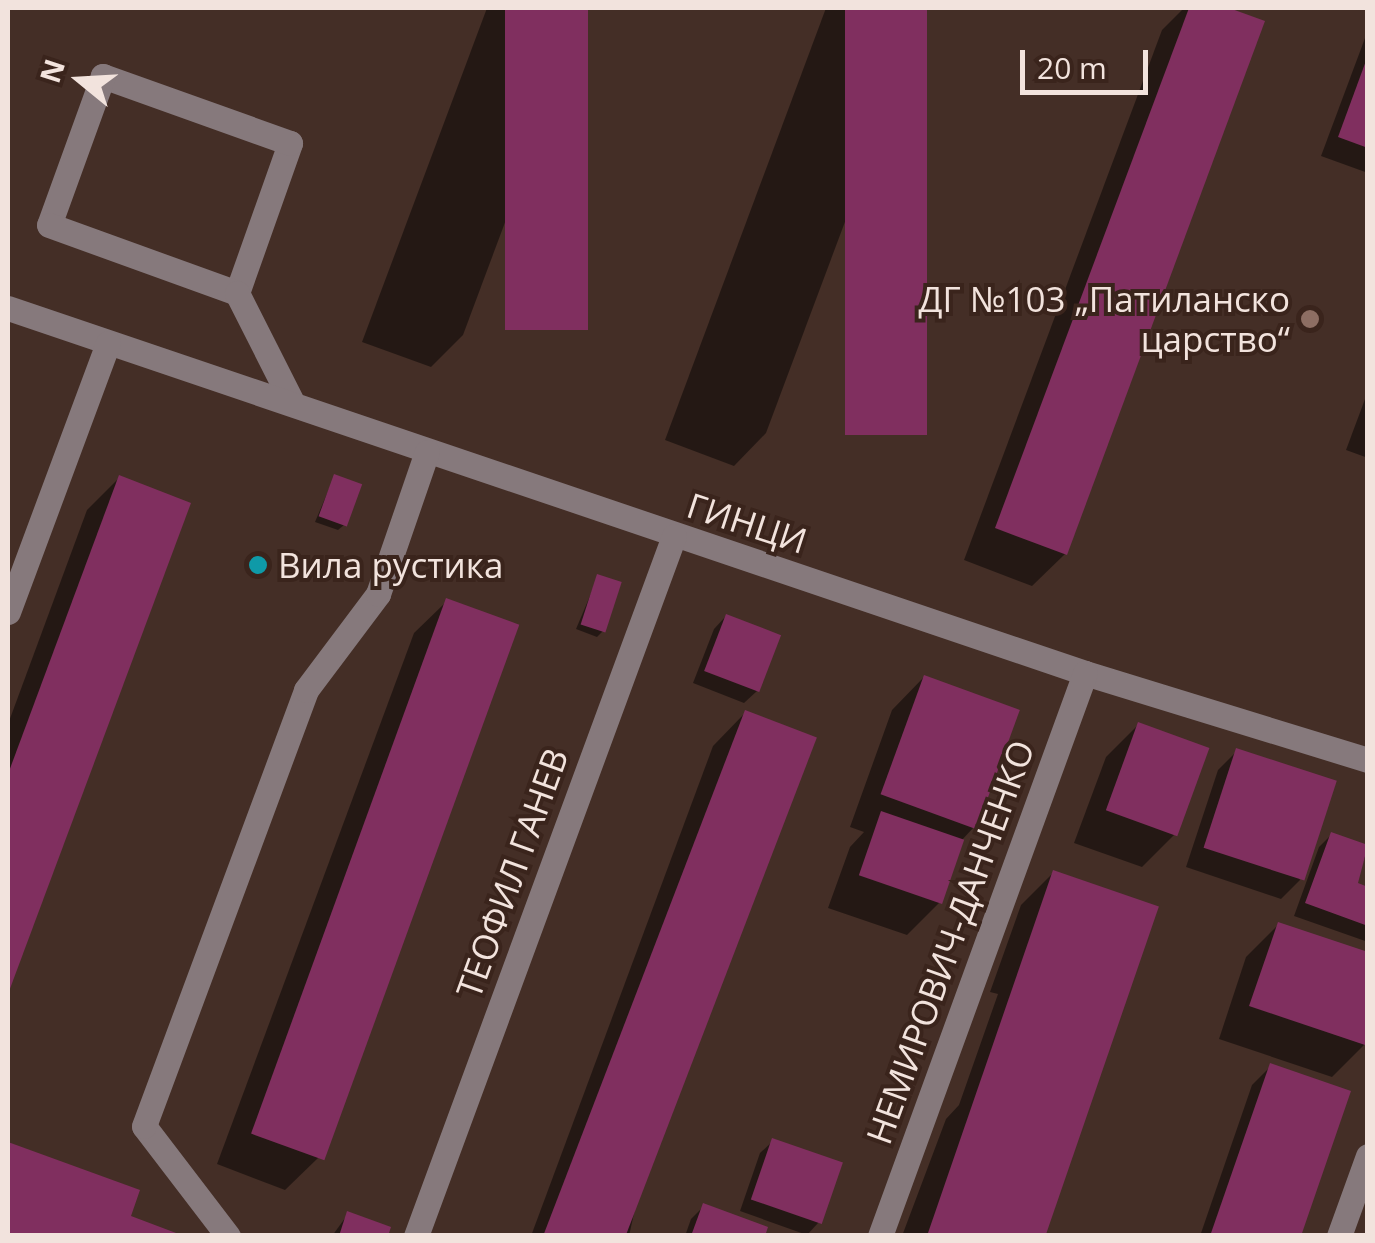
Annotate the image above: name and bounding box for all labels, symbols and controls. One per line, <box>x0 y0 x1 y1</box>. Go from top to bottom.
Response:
north arrow <box>30 30 130 130</box>
scale bar <box>1025 30 1152 92</box>
text: 20 m <box>1037 47 1107 88</box>
text: N <box>30 54 73 87</box>
place label: ДГ №103 „Патиланско царство“ <box>919 278 1290 360</box>
marker: ДГ №103 „Патиланско царство“ <box>1299 308 1321 330</box>
street label: ГИНЦИ <box>682 484 812 562</box>
place label: Вила рустика <box>278 544 503 586</box>
marker: Вила рустика <box>247 554 269 576</box>
street label: НЕМИРОВИЧ-ДАНЧЕНКО <box>857 735 1043 1149</box>
street label: ТЕОФИЛ ГАНЕВ <box>447 743 577 1003</box>

